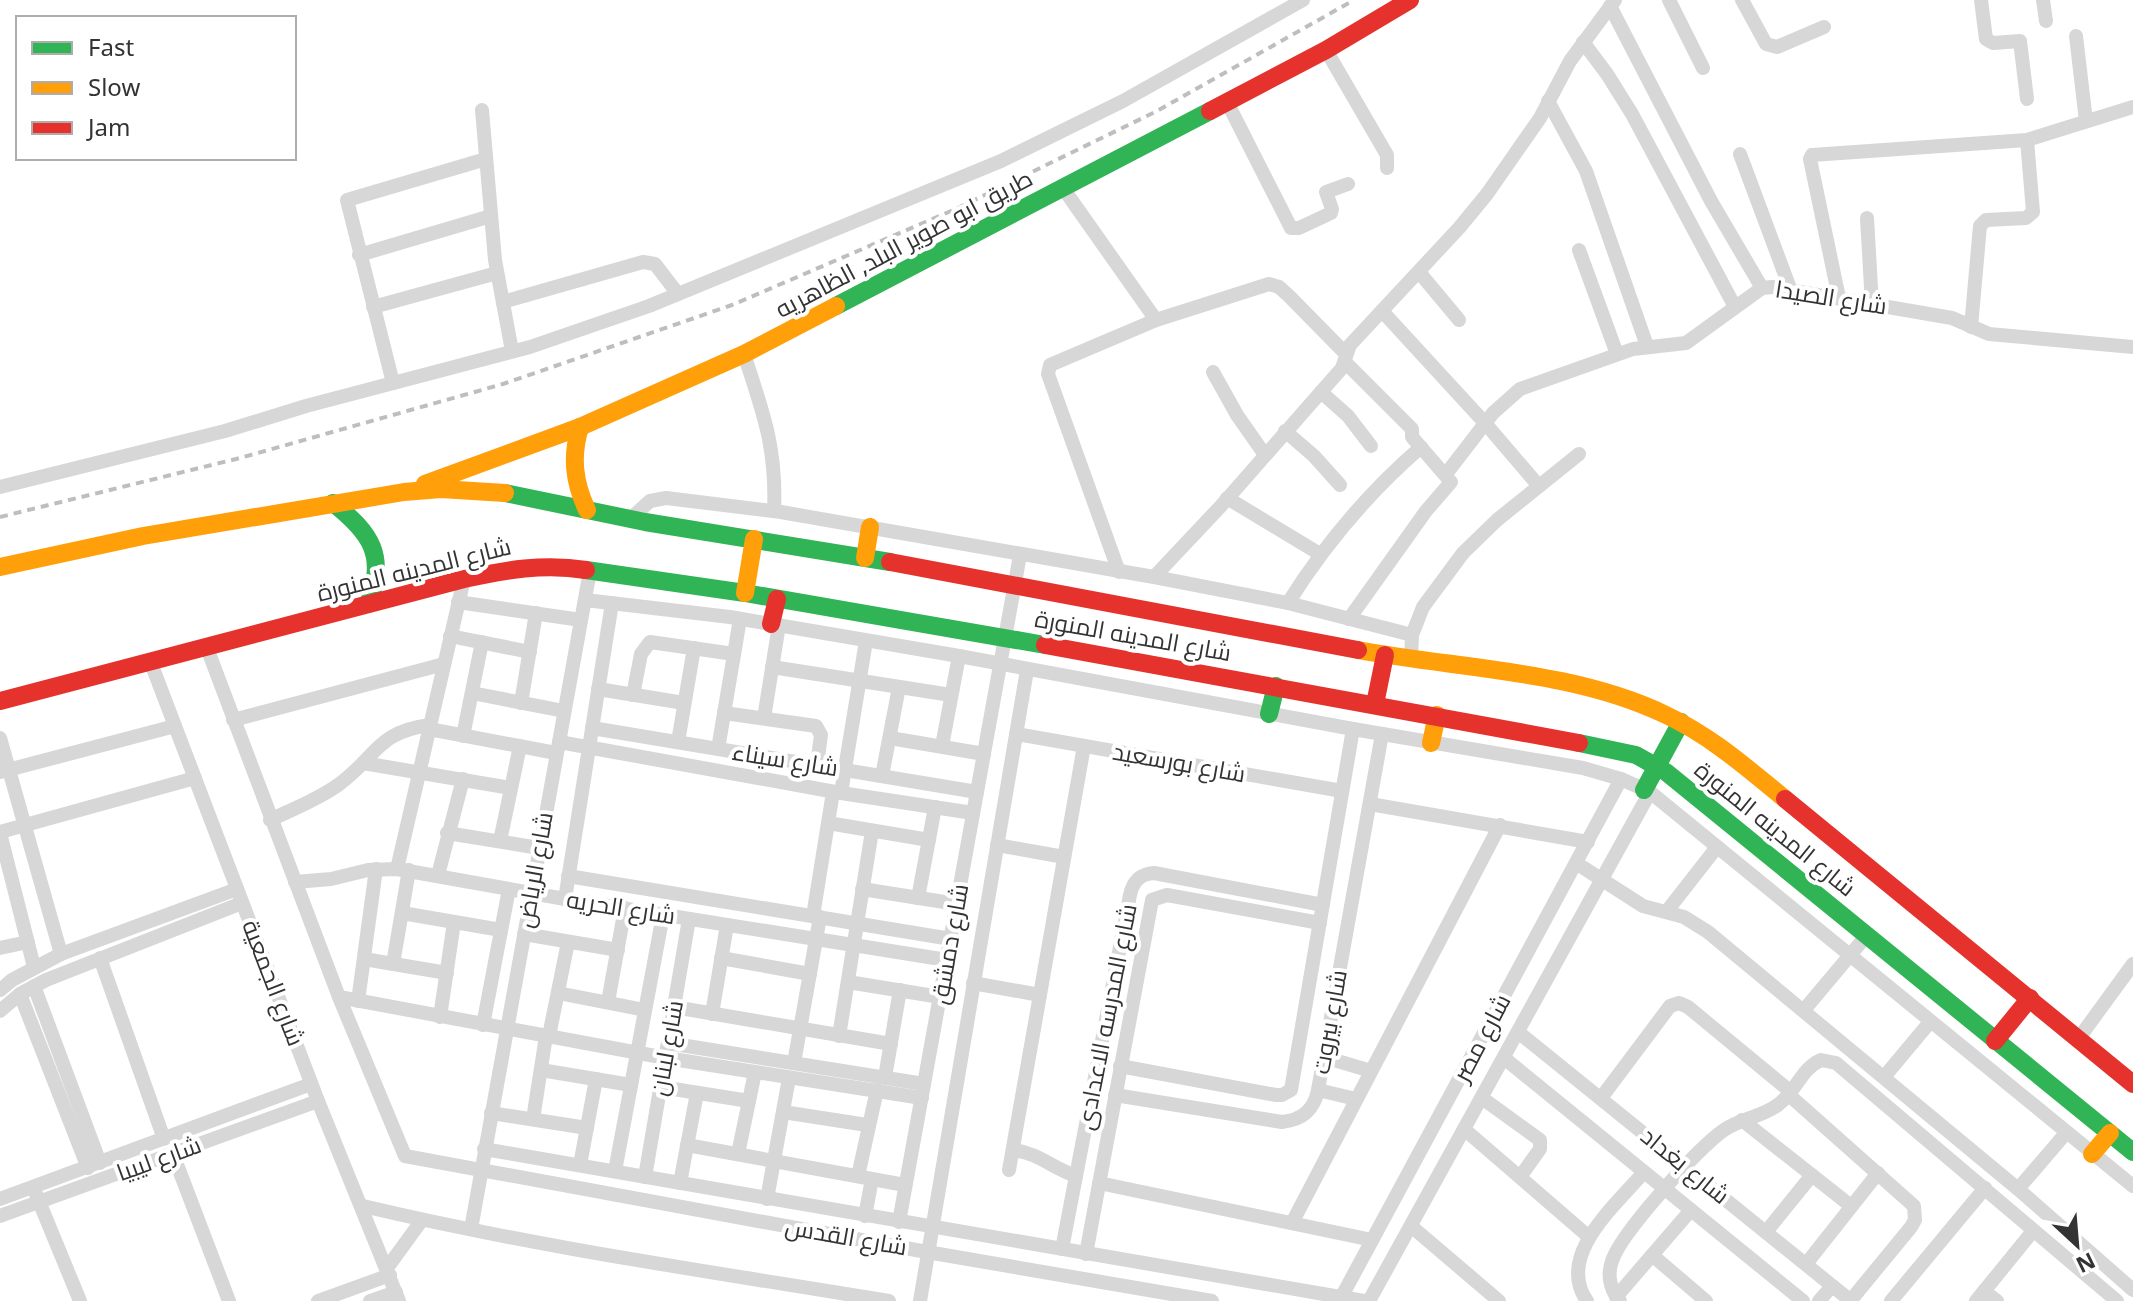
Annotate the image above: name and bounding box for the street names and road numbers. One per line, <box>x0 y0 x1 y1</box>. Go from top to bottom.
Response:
street label: طريق ابو صوير البلد, الظاهريه <box>769 161 1038 325</box>
street label: شارع الصيدا <box>1773 271 1889 323</box>
street label: شارع المدينه المنورة <box>313 528 514 610</box>
street label: شارع المدينه المنورة <box>1032 601 1234 669</box>
street label: شارع سيناء <box>730 734 841 784</box>
street label: شارع بورسعيد <box>1110 734 1248 790</box>
street label: شارع المدينه المنورة <box>1688 752 1864 904</box>
street label: شارع الرياض <box>507 809 561 930</box>
street label: شارع دمشق <box>922 881 976 1007</box>
street label: شارع الحريه <box>564 882 678 932</box>
street label: شارع المدرسه الاعدادى <box>1067 901 1145 1133</box>
street label: شارع الجمعية <box>234 915 314 1051</box>
street label: شارع بيروت <box>1303 967 1355 1077</box>
street label: شارع مصر <box>1443 988 1518 1089</box>
street label: شارع لبنان <box>641 997 691 1098</box>
street label: شارع بغداد <box>1634 1119 1737 1212</box>
street label: شارع ليبيا <box>112 1127 206 1189</box>
street label: شارع القدس <box>783 1209 910 1263</box>

